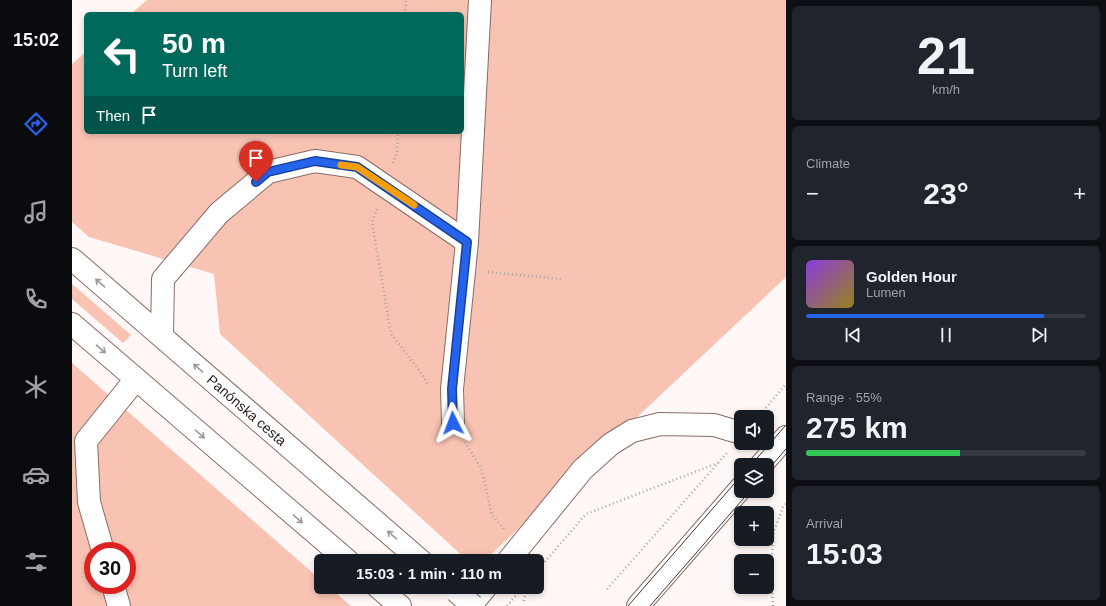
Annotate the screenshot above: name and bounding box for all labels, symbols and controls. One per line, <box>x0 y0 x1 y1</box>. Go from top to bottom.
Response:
text: 21 <box>917 27 975 85</box>
icon: left <box>96 28 148 80</box>
text: 50 m <box>162 28 226 59</box>
text: 15:02 <box>13 30 59 50</box>
text: Turn left <box>162 61 227 81</box>
text: km/h <box>932 82 960 97</box>
icon: arrive <box>138 104 160 126</box>
text: Then <box>96 107 130 124</box>
icon: directions <box>22 110 50 138</box>
pin <box>239 141 273 182</box>
icon: arrive <box>245 147 267 169</box>
text: Climate <box>806 156 850 171</box>
text: 23° <box>923 177 969 210</box>
text: − <box>806 181 819 206</box>
text: + <box>1073 181 1086 206</box>
icon: music <box>22 198 50 226</box>
text: Golden Hour <box>866 268 957 285</box>
one-way arrow <box>95 278 105 287</box>
icon: phone <box>22 285 50 313</box>
text: Lumen <box>866 285 906 300</box>
icon: previous <box>842 324 864 346</box>
icon: pause <box>935 324 957 346</box>
icon: next <box>1028 324 1050 346</box>
one-way arrow <box>96 345 107 354</box>
one-way arrow <box>193 363 204 372</box>
street label: Panónska cesta <box>204 371 290 449</box>
icon: climate <box>22 373 50 401</box>
text: Range · 55% <box>806 390 882 405</box>
position arrow <box>432 402 474 444</box>
map controls <box>734 410 774 594</box>
button: sound <box>734 410 774 450</box>
text: 275 km <box>806 411 908 444</box>
one-way arrow <box>195 430 205 439</box>
button: layers <box>734 458 774 498</box>
icon: car <box>22 461 50 489</box>
button: + <box>734 506 774 546</box>
one-way arrow <box>293 514 304 523</box>
text: Arrival <box>806 516 843 531</box>
one-way arrow <box>387 531 397 540</box>
text: 15:03 <box>806 537 883 570</box>
speed limit sign: 30 <box>84 542 136 594</box>
icon: filters <box>22 548 50 576</box>
button: − <box>734 554 774 594</box>
text: 15:03 · 1 min · 110 m <box>356 565 502 582</box>

